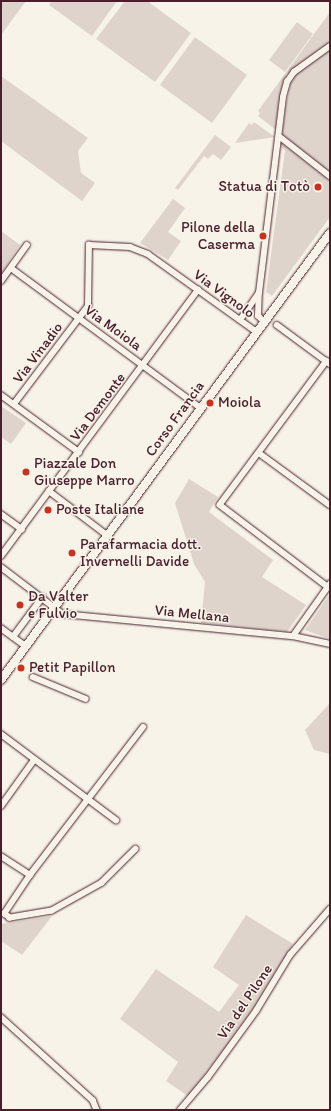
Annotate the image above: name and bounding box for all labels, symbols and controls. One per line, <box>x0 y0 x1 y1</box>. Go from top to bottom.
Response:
place label: Statua di Totò <box>220 178 310 196</box>
marker: Statua di Totò <box>313 182 323 192</box>
place label: Pilone della Caserma <box>181 218 255 253</box>
marker: Pilone della Caserma <box>258 231 268 241</box>
street label: Via Vignolo <box>190 266 258 322</box>
street label: Via Moiola <box>81 301 145 355</box>
street label: Via Vinadio <box>9 319 67 387</box>
street label: Via Demonte <box>66 369 130 445</box>
street label: Corso Francia <box>142 378 208 460</box>
place label: Moiola <box>218 394 261 412</box>
marker: Moiola <box>205 398 215 408</box>
place label: Piazzale Don Giuseppe Marro <box>34 454 135 489</box>
marker: Piazzale Don Giuseppe Marro <box>21 467 31 477</box>
place label: Poste Italiane <box>56 501 145 519</box>
marker: Poste Italiane <box>43 505 53 515</box>
place label: Parafarmacia dott. Invernelli Davide <box>80 535 201 570</box>
marker: Parafarmacia dott. Invernelli Davide <box>67 548 77 558</box>
place label: Da Valter e Fulvio <box>28 587 88 622</box>
marker: Da Valter e Fulvio <box>15 600 25 610</box>
street label: Via Mellana <box>154 601 230 627</box>
place label: Petit Papillon <box>29 659 115 677</box>
marker: Petit Papillon <box>16 663 26 673</box>
street label: Via del Pilone <box>214 961 276 1043</box>

